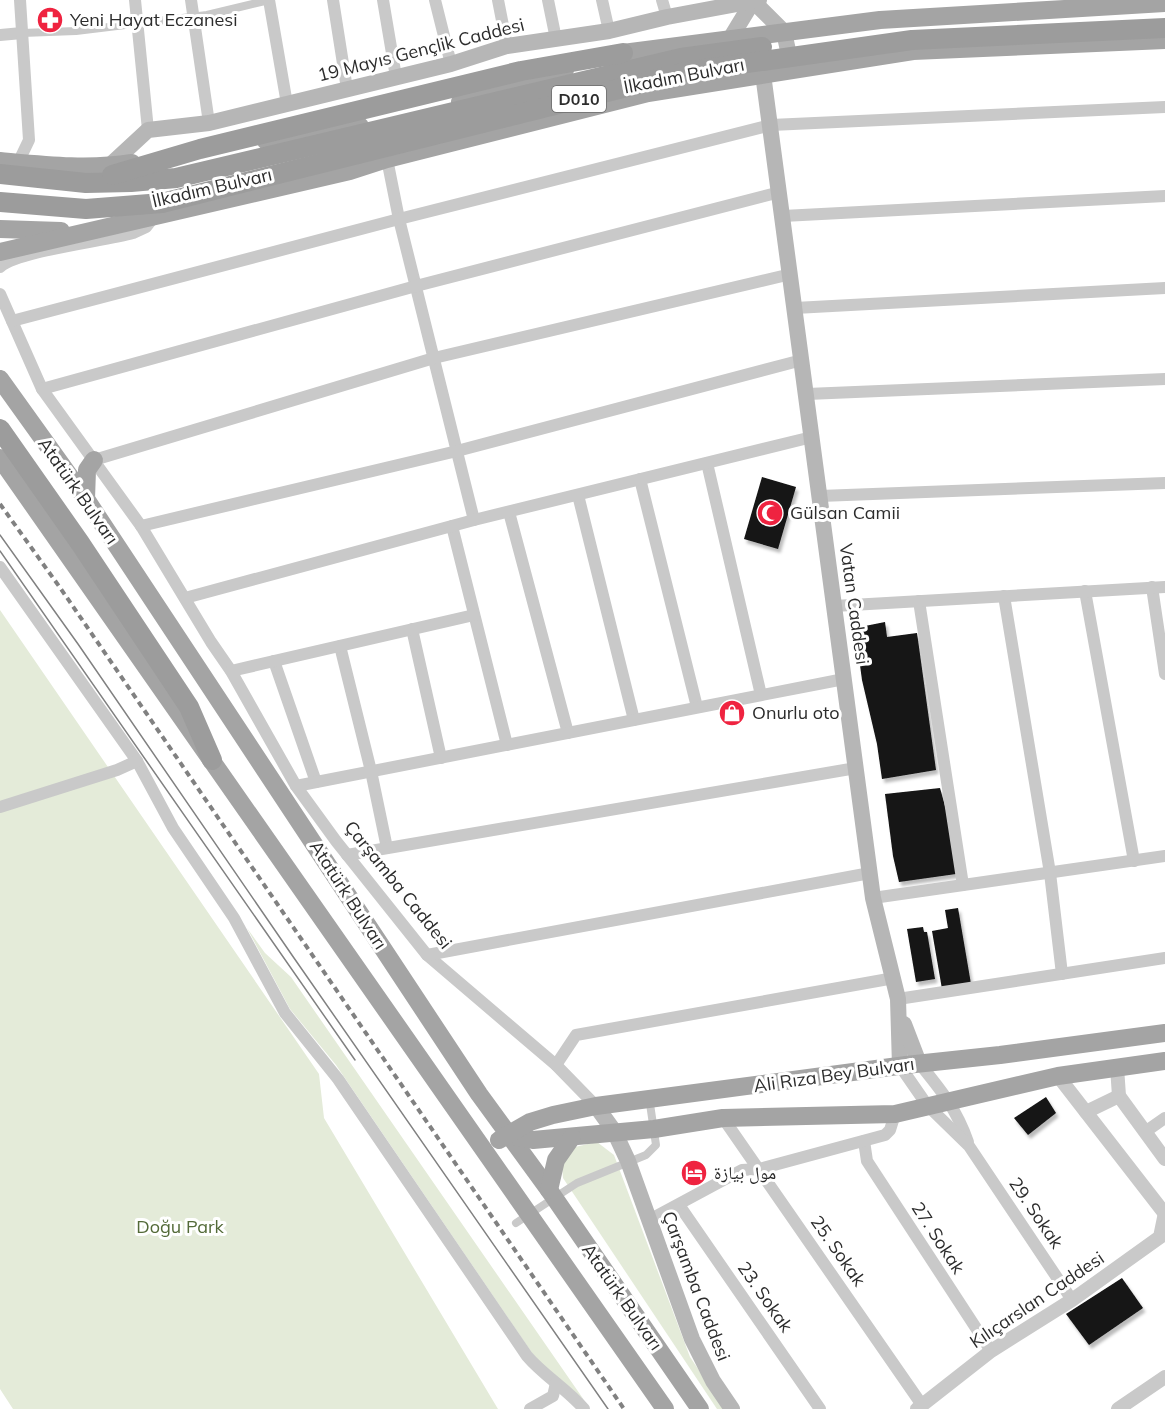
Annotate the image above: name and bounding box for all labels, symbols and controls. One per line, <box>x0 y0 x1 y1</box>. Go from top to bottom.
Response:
pharmacy icon: Yeni Hayat Eczanesi <box>35 5 65 35</box>
place label: Yeni Hayat Eczanesi <box>69 8 238 31</box>
street label: 19 Mayıs Gençlik Caddesi <box>315 13 527 86</box>
street label: İlkadım Bulvarı <box>622 53 746 98</box>
road number: D010 <box>552 86 606 112</box>
street label: İlkadım Bulvarı <box>150 163 274 212</box>
street label: Atatürk Bulvarı <box>33 433 124 549</box>
mosque icon: Gülsan Camii <box>755 498 785 528</box>
place label: Gülsan Camii <box>790 501 900 524</box>
street label: Vatan Caddesi <box>835 542 874 666</box>
shop icon: Onurlu oto <box>717 698 747 728</box>
place label: Onurlu oto <box>752 701 839 724</box>
street label: Çarşamba Caddesi <box>340 816 457 954</box>
street label: Atatürk Bulvarı <box>305 836 392 953</box>
street label: Ali Rıza Bey Bulvarı <box>752 1052 916 1097</box>
hotel icon: مول بيازة <box>679 1158 709 1188</box>
place label: مول بيازة <box>714 1161 776 1184</box>
street label: 29. Sokak <box>1004 1173 1069 1253</box>
street label: 27. Sokak <box>907 1197 971 1279</box>
street label: Çarşamba Caddesi <box>657 1208 736 1364</box>
street label: 25. Sokak <box>806 1211 872 1291</box>
park label: Doğu Park <box>136 1215 224 1238</box>
street label: Atatürk Bulvarı <box>577 1239 668 1355</box>
street label: Kılıçarslan Caddesi <box>965 1246 1108 1353</box>
street label: 23. Sokak <box>733 1257 799 1337</box>

